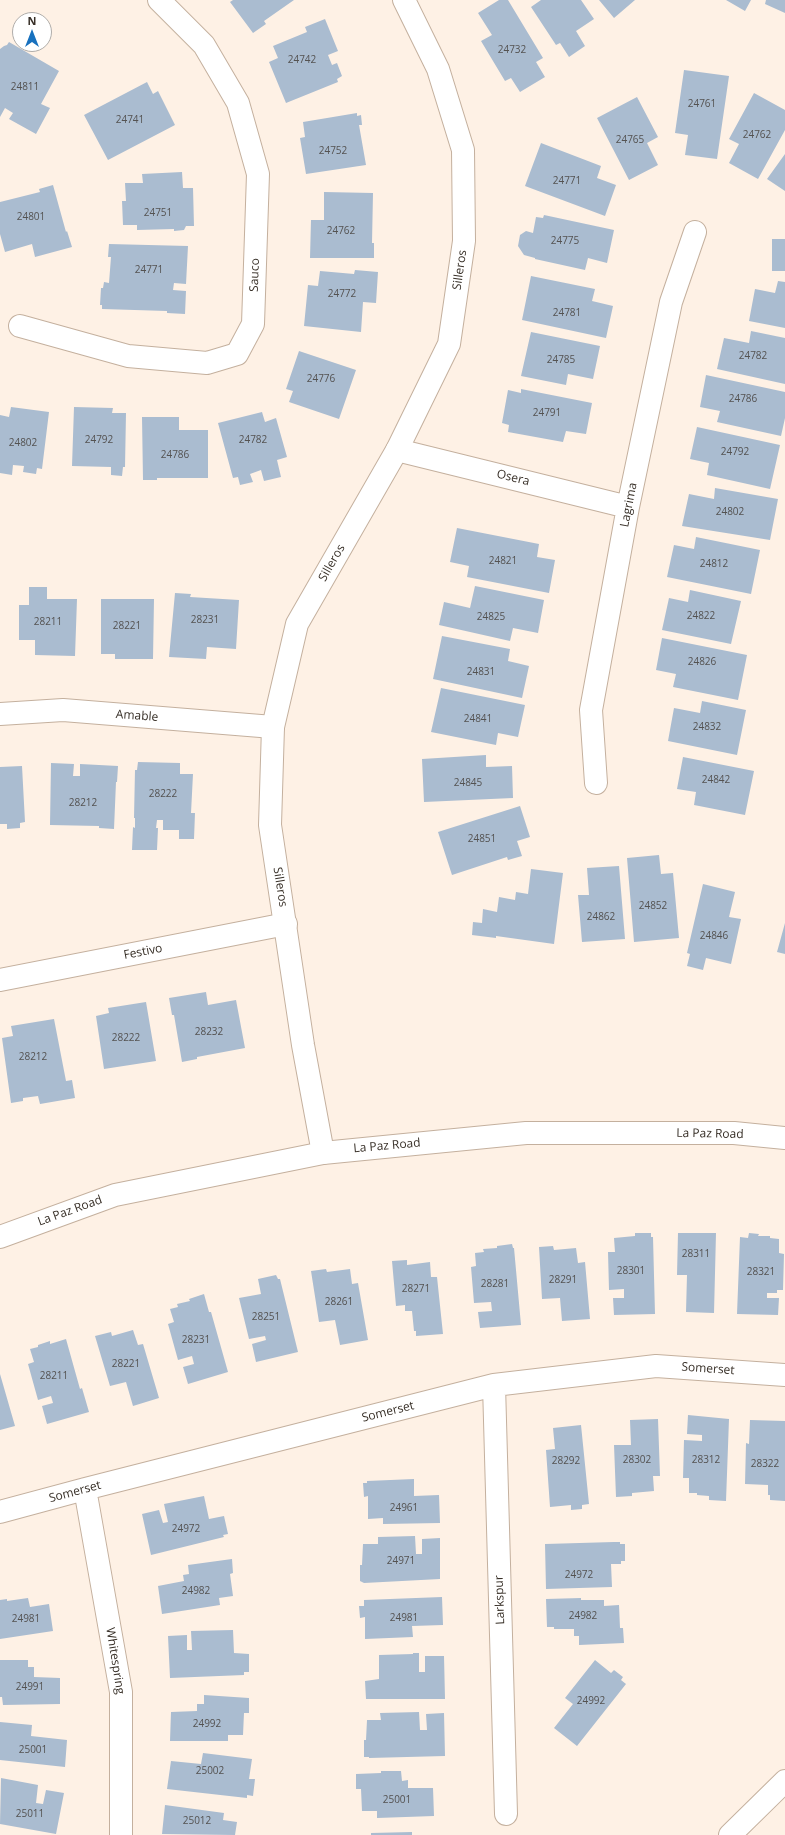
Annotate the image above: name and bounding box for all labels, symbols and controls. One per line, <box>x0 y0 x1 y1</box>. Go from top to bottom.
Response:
north arrow <box>12 12 52 52</box>
text: N <box>28 13 36 28</box>
house number: 24732 <box>498 44 526 56</box>
house number: 24742 <box>288 54 316 66</box>
house number: 24811 <box>11 81 39 93</box>
house number: 24761 <box>688 98 716 110</box>
house number: 24741 <box>116 114 144 126</box>
house number: 24762 <box>743 129 771 141</box>
house number: 24765 <box>616 134 644 146</box>
house number: 24752 <box>319 145 347 157</box>
house number: 24771 <box>553 175 581 187</box>
house number: 24751 <box>144 207 172 219</box>
house number: 24801 <box>17 211 45 223</box>
house number: 24762 <box>327 225 355 237</box>
house number: 24775 <box>551 235 579 247</box>
street label: Silleros <box>450 249 470 291</box>
street label: Sauco <box>247 258 263 292</box>
house number: 24771 <box>135 264 163 276</box>
house number: 24772 <box>328 288 356 300</box>
house number: 24781 <box>553 307 581 319</box>
house number: 24782 <box>739 350 767 362</box>
house number: 24785 <box>547 354 575 366</box>
house number: 24776 <box>307 373 335 385</box>
house number: 24786 <box>729 393 757 405</box>
house number: 24791 <box>533 407 561 419</box>
house number: 24792 <box>85 434 113 446</box>
house number: 24782 <box>239 434 267 446</box>
house number: 24802 <box>9 437 37 449</box>
house number: 24792 <box>721 446 749 458</box>
house number: 24786 <box>161 449 189 461</box>
street label: Osera <box>495 467 531 489</box>
street label: Lagrima <box>618 481 640 529</box>
house number: 24802 <box>716 506 744 518</box>
street label: Silleros <box>316 542 348 584</box>
house number: 24821 <box>489 555 517 567</box>
house number: 24812 <box>700 558 728 570</box>
house number: 24822 <box>687 610 715 622</box>
house number: 24825 <box>477 611 505 623</box>
house number: 28231 <box>191 614 219 626</box>
house number: 28211 <box>34 616 62 628</box>
house number: 28221 <box>113 620 141 632</box>
house number: 24826 <box>688 656 716 668</box>
house number: 24831 <box>467 666 495 678</box>
street label: Amable <box>115 707 159 725</box>
house number: 24841 <box>464 713 492 725</box>
house number: 24832 <box>693 721 721 733</box>
house number: 24842 <box>702 774 730 786</box>
house number: 24845 <box>454 777 482 789</box>
house number: 28222 <box>149 788 177 800</box>
house number: 28212 <box>69 797 97 809</box>
house number: 24851 <box>468 833 496 845</box>
street label: Silleros <box>270 866 290 908</box>
house number: 24852 <box>639 900 667 912</box>
house number: 24862 <box>587 911 615 923</box>
house number: 24846 <box>700 930 728 942</box>
street label: Festivo <box>122 941 164 963</box>
house number: 28232 <box>195 1026 223 1038</box>
house number: 28222 <box>112 1032 140 1044</box>
house number: 28212 <box>19 1051 47 1063</box>
street label: La Paz Road <box>676 1126 744 1142</box>
street label: La Paz Road <box>353 1136 421 1156</box>
street label: La Paz Road <box>36 1193 104 1229</box>
house number: 28311 <box>682 1248 710 1260</box>
house number: 28301 <box>617 1265 645 1277</box>
house number: 28321 <box>747 1266 775 1278</box>
house number: 28291 <box>549 1274 577 1286</box>
house number: 28281 <box>481 1278 509 1290</box>
house number: 28271 <box>402 1283 430 1295</box>
house number: 28261 <box>325 1296 353 1308</box>
house number: 28251 <box>252 1311 280 1323</box>
house number: 28231 <box>182 1334 210 1346</box>
house number: 28221 <box>112 1358 140 1370</box>
street label: Somerset <box>681 1360 735 1378</box>
house number: 28211 <box>40 1370 68 1382</box>
street label: Somerset <box>360 1399 416 1425</box>
house number: 28302 <box>623 1454 651 1466</box>
house number: 28312 <box>692 1454 720 1466</box>
house number: 28292 <box>552 1455 580 1467</box>
house number: 28322 <box>751 1458 779 1470</box>
street label: Somerset <box>47 1478 103 1506</box>
house number: 24961 <box>390 1502 418 1514</box>
house number: 24972 <box>172 1523 200 1535</box>
house number: 24971 <box>387 1555 415 1567</box>
house number: 24972 <box>565 1569 593 1581</box>
street label: Larkspur <box>492 1575 508 1625</box>
house number: 24982 <box>182 1585 210 1597</box>
house number: 24982 <box>569 1610 597 1622</box>
house number: 24981 <box>390 1612 418 1624</box>
house number: 24981 <box>12 1613 40 1625</box>
street label: Whitespring <box>103 1627 127 1695</box>
house number: 24991 <box>16 1681 44 1693</box>
house number: 24992 <box>577 1695 605 1707</box>
house number: 24992 <box>193 1718 221 1730</box>
house number: 25001 <box>19 1744 47 1756</box>
house number: 25002 <box>196 1765 224 1777</box>
house number: 25001 <box>383 1794 411 1806</box>
house number: 25011 <box>16 1808 44 1820</box>
house number: 25012 <box>183 1815 211 1827</box>

